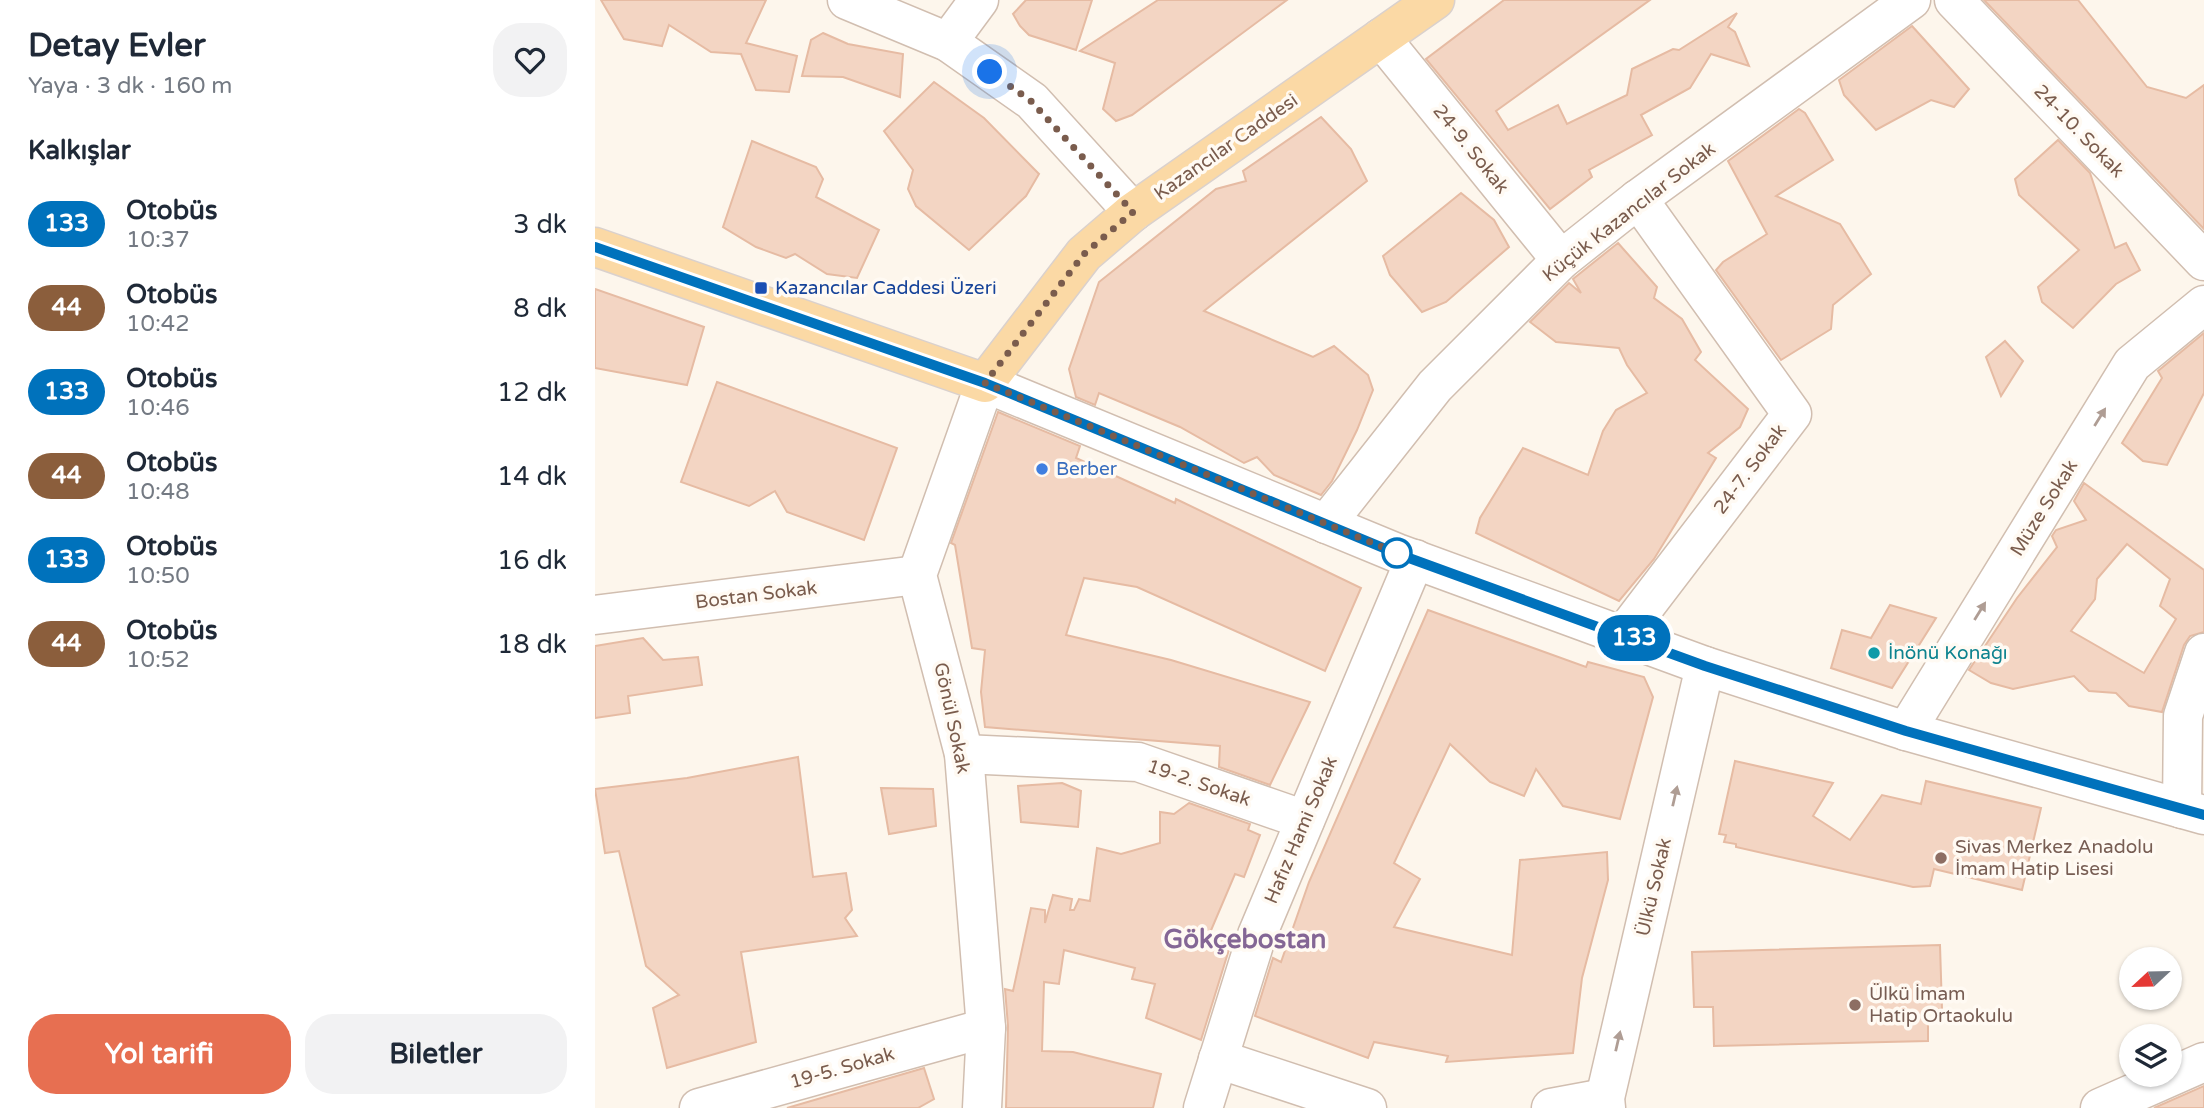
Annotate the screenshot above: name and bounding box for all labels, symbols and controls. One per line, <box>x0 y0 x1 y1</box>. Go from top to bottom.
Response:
button: heart <box>493 23 567 97</box>
text: Detay Evler <box>28 26 206 65</box>
your location <box>972 54 1007 89</box>
text: Yaya · 3 dk · 160 m <box>28 72 232 100</box>
street label: 24-10. Sokak <box>2029 80 2129 182</box>
street label: Kazancılar Caddesi <box>1150 89 1302 205</box>
street label: 24-9. Sokak <box>1428 100 1514 198</box>
text: Kalkışlar <box>28 135 131 166</box>
street label: Küçük Kazancılar Sokak <box>1538 138 1720 286</box>
text: Otobüs <box>126 195 217 226</box>
text: 133 <box>44 209 89 238</box>
text: 3 dk <box>513 209 567 240</box>
text: 10:37 <box>126 226 190 254</box>
place label: Kazancılar Caddesi Üzeri <box>775 277 997 299</box>
text: Otobüs <box>126 279 217 310</box>
marker: Kazancılar Caddesi Üzeri <box>753 280 769 296</box>
text: 44 <box>51 293 82 322</box>
text: 8 dk <box>513 293 567 324</box>
text: 10:42 <box>126 310 190 338</box>
text: Otobüs <box>126 363 217 394</box>
text: 133 <box>44 377 89 406</box>
text: 12 dk <box>497 377 567 408</box>
text: 10:46 <box>126 394 190 422</box>
one-way arrow <box>2093 407 2106 426</box>
street label: 24-7. Sokak <box>1709 420 1791 518</box>
text: Otobüs <box>126 447 217 478</box>
street label: Müze Sokak <box>2006 456 2082 560</box>
place label: Berber <box>1056 458 1118 480</box>
text: 44 <box>51 461 82 490</box>
text: 14 dk <box>497 461 567 492</box>
marker: Berber <box>1034 461 1050 477</box>
text: 10:48 <box>126 478 190 506</box>
text: Otobüs <box>126 531 217 562</box>
unlabelled marker <box>1382 538 1412 568</box>
text: 133 <box>44 545 89 574</box>
text: 16 dk <box>497 545 567 576</box>
text: 10:50 <box>126 562 190 590</box>
street label: Bostan Sokak <box>694 577 818 613</box>
one-way arrow <box>1974 601 1987 620</box>
text: Otobüs <box>126 615 217 646</box>
line badge: 133 <box>1594 615 1674 661</box>
text: 133 <box>1611 623 1657 652</box>
text: 44 <box>51 629 82 658</box>
text: 18 dk <box>497 629 567 660</box>
place label: İnönü Konağı <box>1888 642 2008 664</box>
marker: İnönü Konağı <box>1866 645 1882 661</box>
text: 10:52 <box>126 646 190 674</box>
street label: Gönül Sokak <box>929 660 975 776</box>
street label: Hafız Hami Sokak <box>1260 753 1342 907</box>
street label: 19-2. Sokak <box>1144 755 1254 811</box>
one-way arrow <box>1670 785 1681 807</box>
street label: Ülkü Sokak <box>1632 836 1676 938</box>
place label: Sivas Merkez Anadolu İmam Hatip Lisesi <box>1955 836 2154 880</box>
marker: Sivas Merkez Anadolu İmam Hatip Lisesi <box>1933 850 1949 866</box>
district label: Gökçebostan <box>1164 924 1326 955</box>
north arrow <box>2119 947 2182 1010</box>
map controls <box>2119 947 2182 1087</box>
place label: Ülkü İmam Hatip Ortaokulu <box>1869 983 2013 1027</box>
marker: Ülkü İmam Hatip Ortaokulu <box>1847 997 1863 1013</box>
button: Yol tarifi <box>28 1014 291 1094</box>
button: Biletler <box>305 1014 567 1094</box>
button: layers <box>2119 1024 2182 1087</box>
one-way arrow <box>1613 1030 1624 1052</box>
street label: 19-5. Sokak <box>787 1043 897 1093</box>

